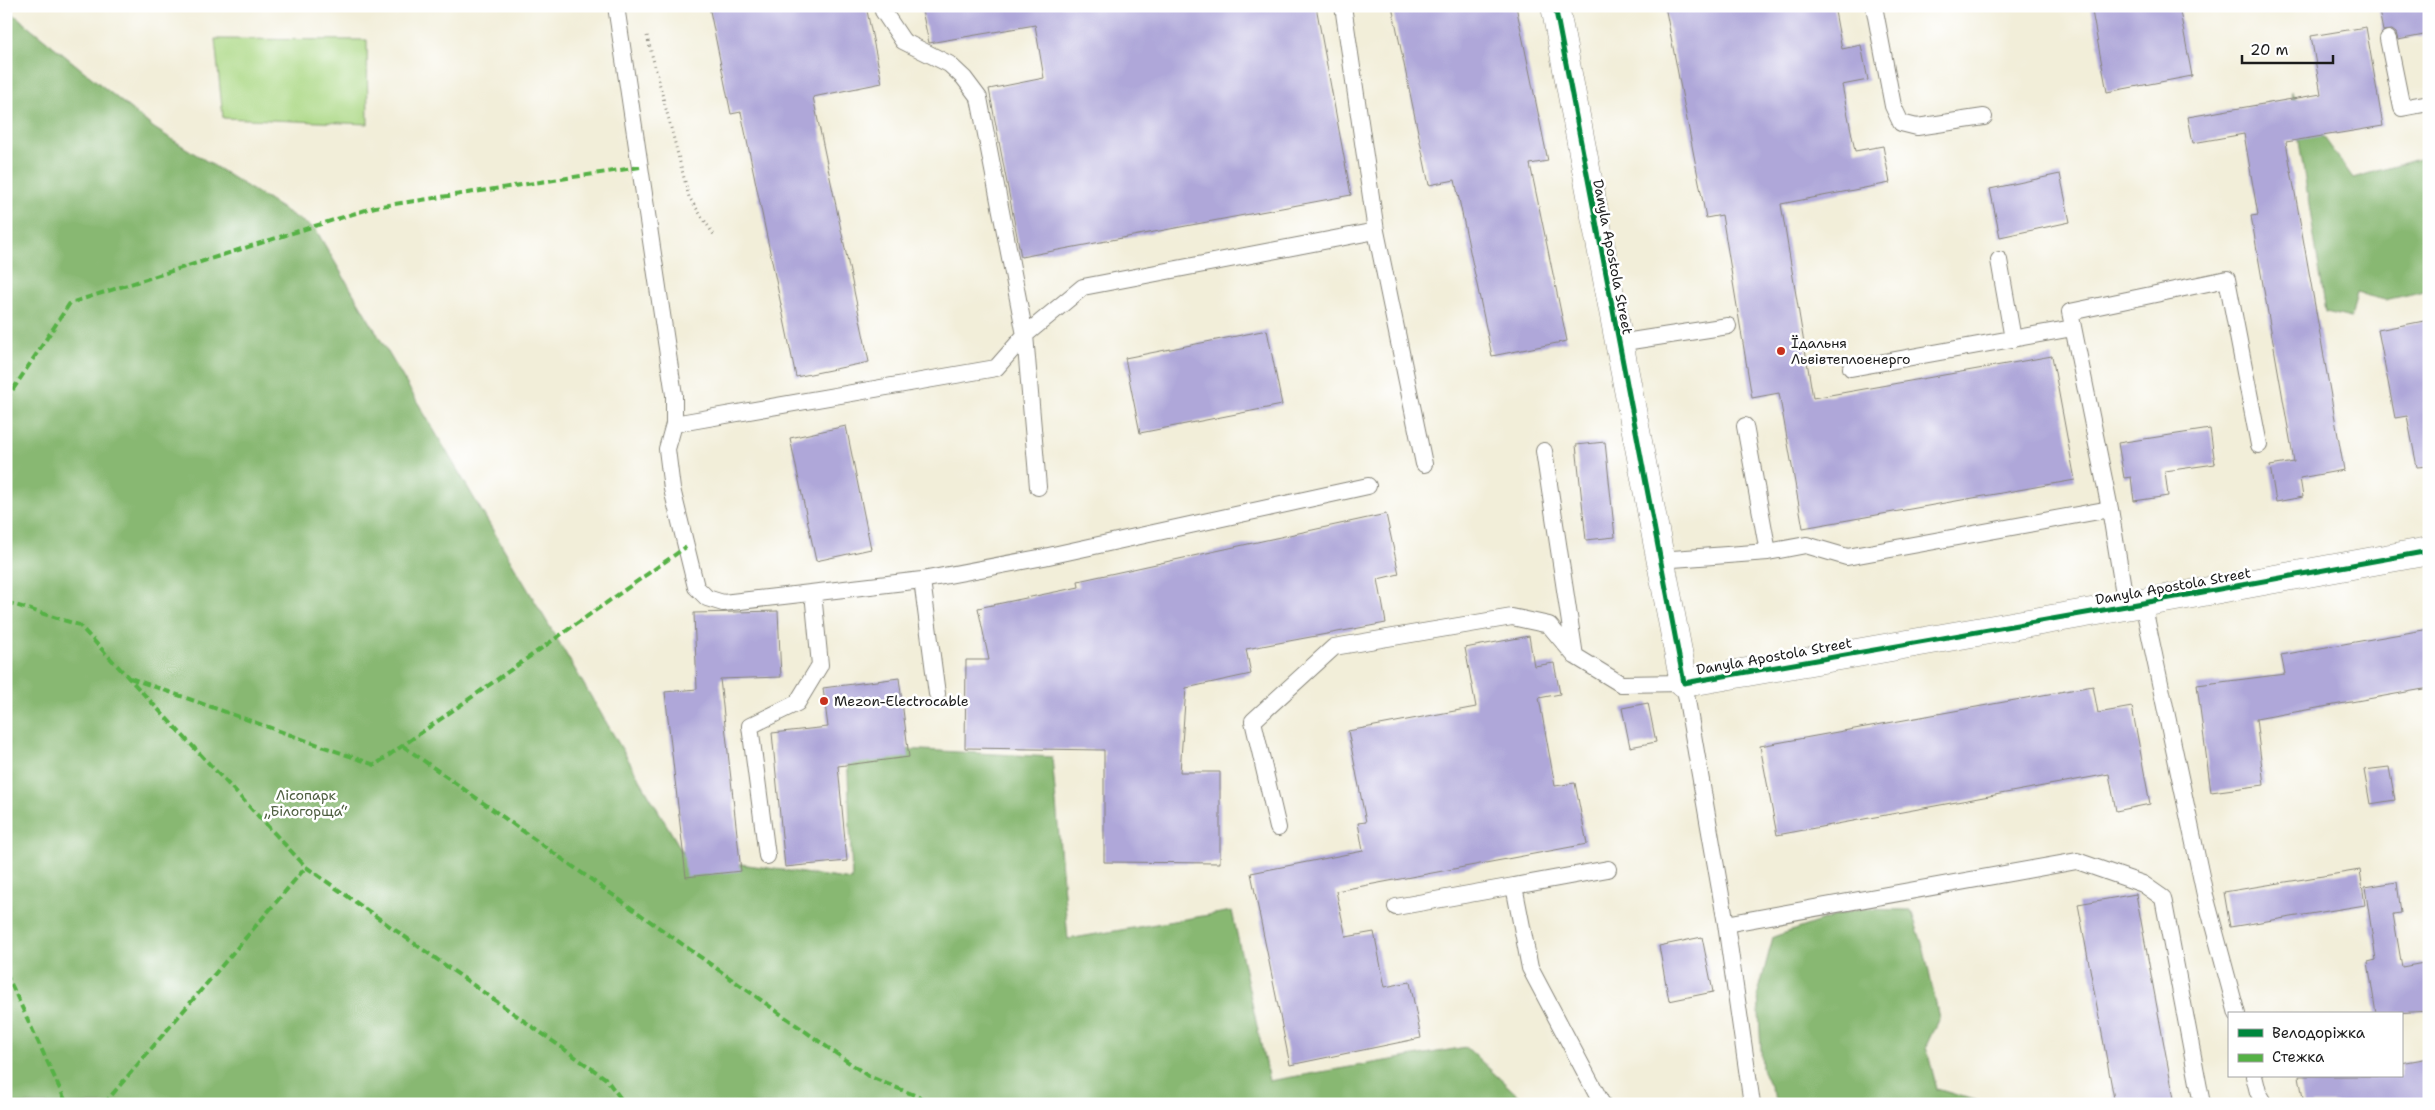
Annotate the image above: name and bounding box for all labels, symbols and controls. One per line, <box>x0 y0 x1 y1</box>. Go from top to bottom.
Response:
scale bar <box>2242 32 2334 64</box>
text: 20 m <box>2250 40 2289 60</box>
street label: Danyla Apostola Street <box>1589 178 1637 336</box>
place label: Їдальня Львівтеплоенерго <box>1791 334 1911 368</box>
marker: Їдальня Львівтеплоенерго <box>1775 345 1787 357</box>
street label: Danyla Apostola Street <box>2094 563 2252 609</box>
street label: Danyla Apostola Street <box>1695 633 1853 679</box>
place label: Mezon-Electrocable <box>834 692 969 710</box>
marker: Mezon-Electrocable <box>818 695 830 707</box>
park label: Лісопарк „Білогорща“ <box>263 786 348 820</box>
legend <box>2228 1012 2402 1078</box>
text: Велодоріжка <box>2272 1023 2366 1043</box>
text: Стежка <box>2272 1047 2325 1067</box>

